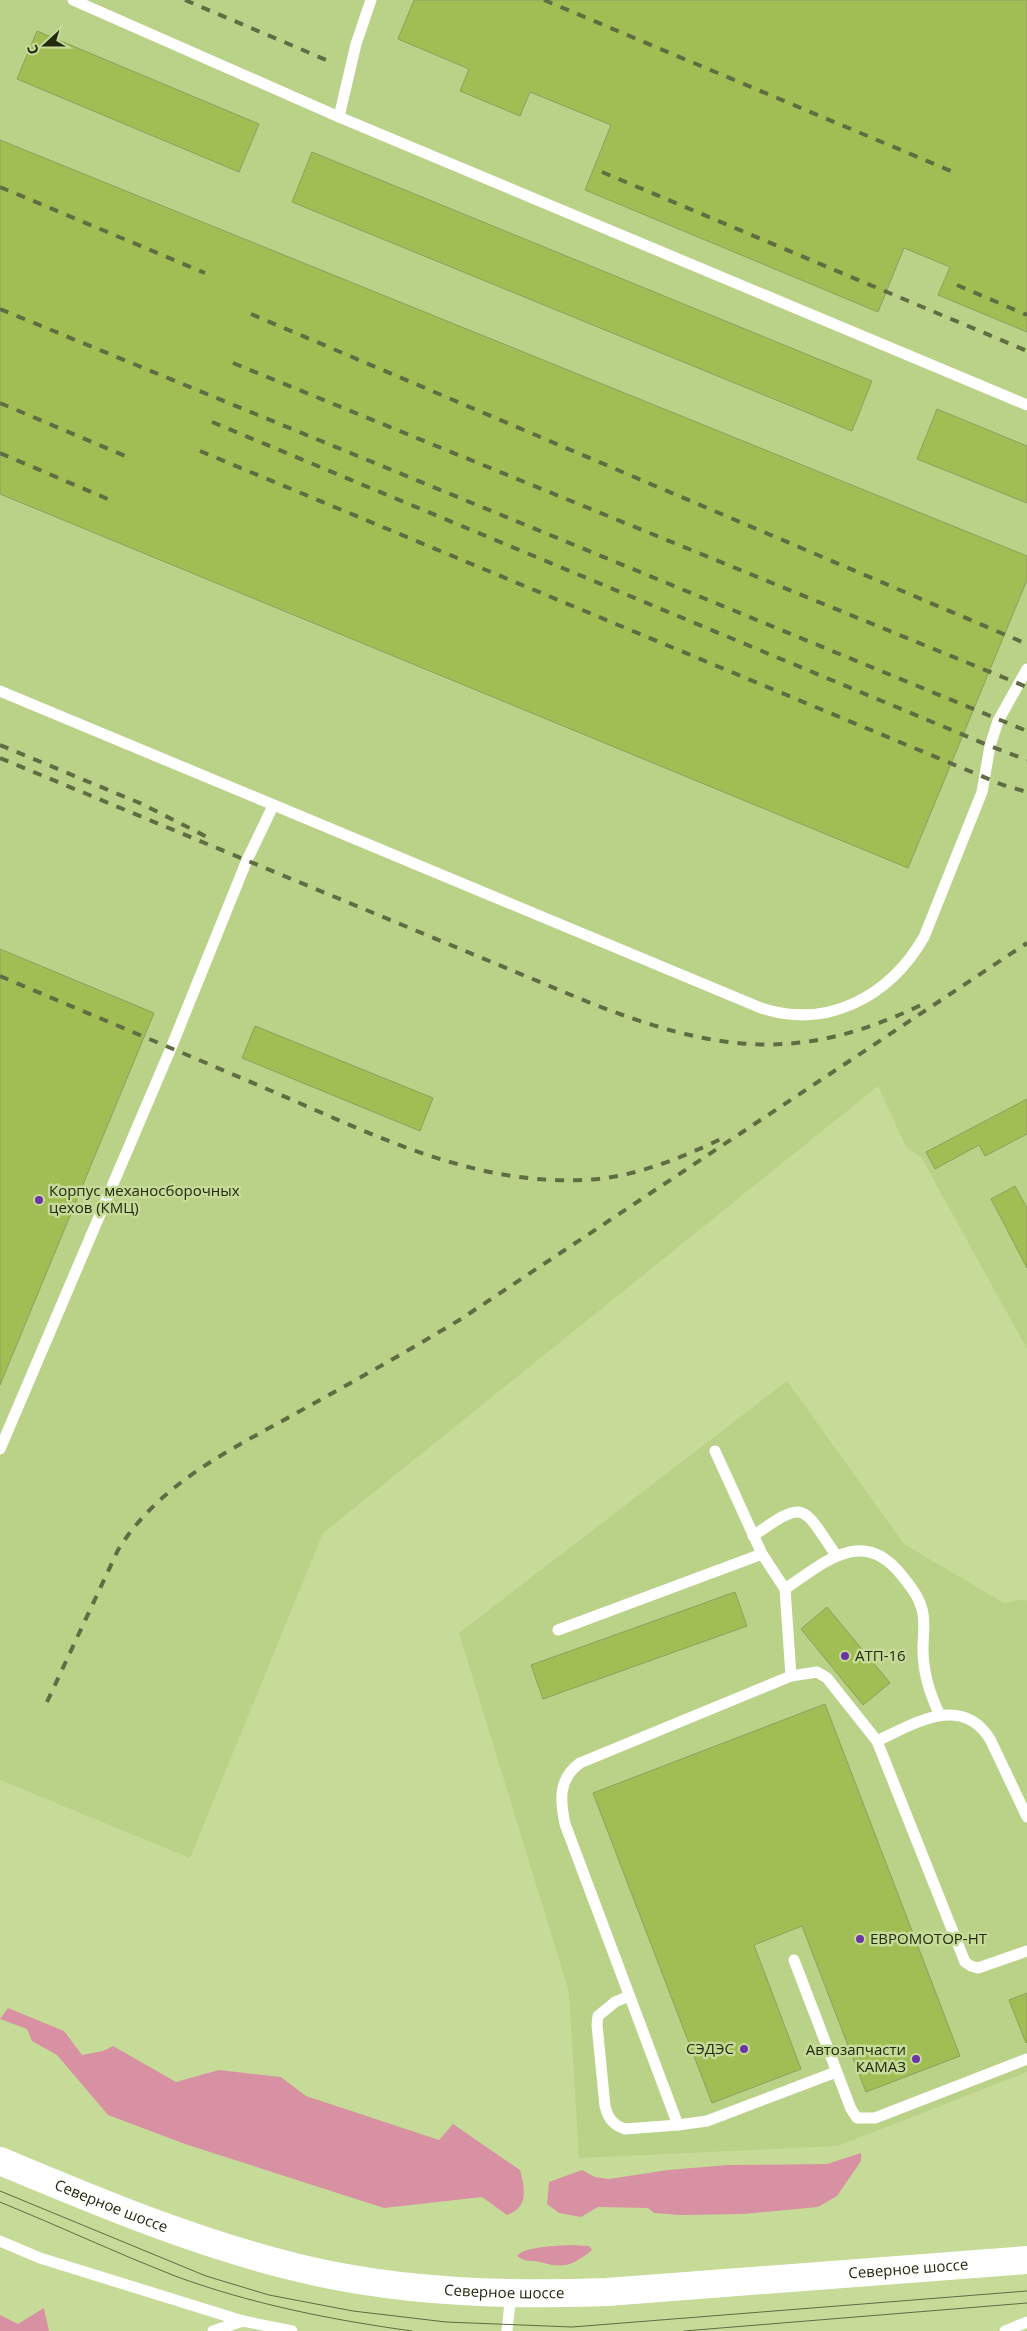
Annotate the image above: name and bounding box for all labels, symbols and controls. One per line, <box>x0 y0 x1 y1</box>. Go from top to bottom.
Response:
north arrow <box>20 20 70 70</box>
text: С <box>22 42 43 57</box>
place label: Корпус механосборочных цехов (КМЦ) <box>49 1180 240 1217</box>
marker: Корпус механосборочных цехов (КМЦ) <box>33 1194 45 1206</box>
place label: АТП-16 <box>855 1645 906 1665</box>
marker: АТП-16 <box>839 1650 851 1662</box>
place label: ЕВРОМОТОР-НТ <box>870 1928 988 1948</box>
marker: ЕВРОМОТОР-НТ <box>854 1933 866 1945</box>
place label: СЭДЭС <box>686 2038 734 2058</box>
place label: Автозапчасти КАМАЗ <box>806 2039 906 2076</box>
marker: СЭДЭС <box>738 2043 750 2055</box>
marker: Автозапчасти КАМАЗ <box>910 2053 922 2065</box>
street label: Северное шоссе <box>52 2174 171 2236</box>
street label: Северное шоссе <box>848 2254 969 2283</box>
street label: Северное шоссе <box>444 2279 564 2302</box>

